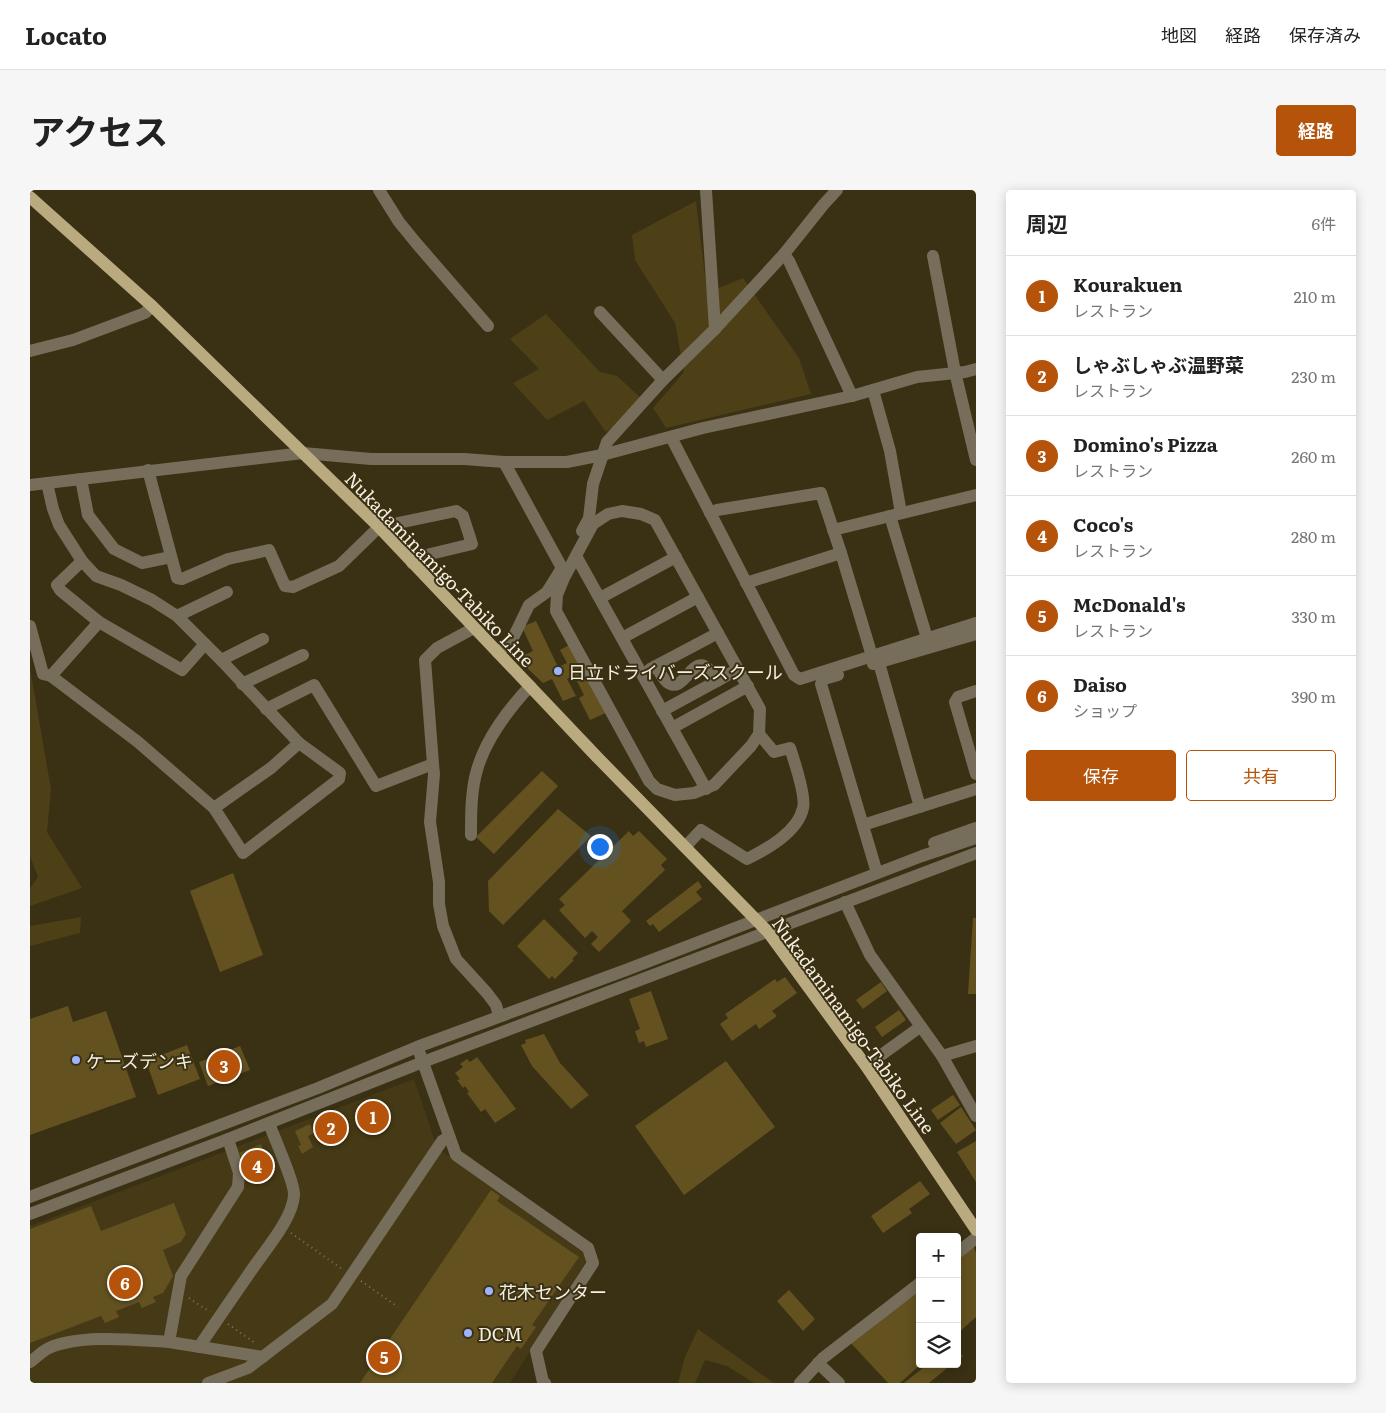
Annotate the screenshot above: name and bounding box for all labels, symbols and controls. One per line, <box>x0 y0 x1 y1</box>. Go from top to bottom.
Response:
text: Locato <box>25 17 107 52</box>
text: 地図 <box>1161 21 1197 48</box>
text: 経路 <box>1225 21 1261 48</box>
text: 保存済み <box>1289 21 1361 48</box>
text: アクセス <box>30 104 168 156</box>
button: 経路 <box>1276 105 1356 156</box>
text: 周辺 <box>1026 207 1068 238</box>
text: 6件 <box>1311 211 1336 235</box>
text: Kourakuen <box>1073 270 1183 298</box>
text: 1 <box>1039 284 1045 308</box>
text: 210 m <box>1293 284 1336 308</box>
text: レストラン <box>1073 298 1153 322</box>
text: しゃぶしゃぶ温野菜 <box>1073 350 1244 378</box>
text: 2 <box>1038 364 1046 388</box>
text: 230 m <box>1291 364 1336 388</box>
text: レストラン <box>1073 378 1153 402</box>
text: Domino's Pizza <box>1073 430 1218 458</box>
text: 3 <box>1038 444 1046 468</box>
text: 260 m <box>1291 444 1336 468</box>
text: レストラン <box>1073 458 1153 482</box>
street label: Nukadaminamigo-Tabiko Line <box>339 465 541 673</box>
text: Coco's <box>1073 510 1133 538</box>
text: 4 <box>1037 524 1047 548</box>
text: 280 m <box>1291 524 1336 548</box>
text: レストラン <box>1073 538 1153 562</box>
text: McDonald's <box>1073 590 1185 618</box>
text: 5 <box>1038 604 1046 628</box>
text: 330 m <box>1291 604 1336 628</box>
text: レストラン <box>1073 618 1153 642</box>
place label: 日立ドライバーズスクール <box>568 658 783 685</box>
marker: 日立ドライバーズスクール <box>552 665 564 677</box>
text: Daiso <box>1073 670 1127 698</box>
text: 6 <box>1037 684 1047 708</box>
text: 390 m <box>1291 684 1336 708</box>
text: ショップ <box>1073 698 1137 722</box>
button: 保存 <box>1026 750 1176 801</box>
button: 共有 <box>1186 750 1336 801</box>
your location <box>587 834 613 860</box>
street label: Nukadaminamigo-Tabiko Line <box>766 911 942 1139</box>
place label: ケーズデンキ <box>86 1047 193 1074</box>
pin: 3 <box>208 1047 240 1085</box>
marker: ケーズデンキ <box>70 1054 82 1066</box>
pin: 1 <box>357 1098 389 1136</box>
pin: 2 <box>315 1109 347 1147</box>
pin: 4 <box>241 1147 273 1185</box>
map controls <box>916 1233 961 1368</box>
button: + <box>916 1233 961 1278</box>
pin: 6 <box>109 1264 141 1302</box>
place label: 花木センター <box>499 1278 607 1305</box>
button: − <box>916 1278 961 1323</box>
marker: 花木センター <box>483 1285 495 1297</box>
place label: DCM <box>478 1320 522 1347</box>
button: layers <box>916 1323 961 1368</box>
marker: DCM <box>462 1327 474 1339</box>
pin: 5 <box>368 1338 400 1376</box>

